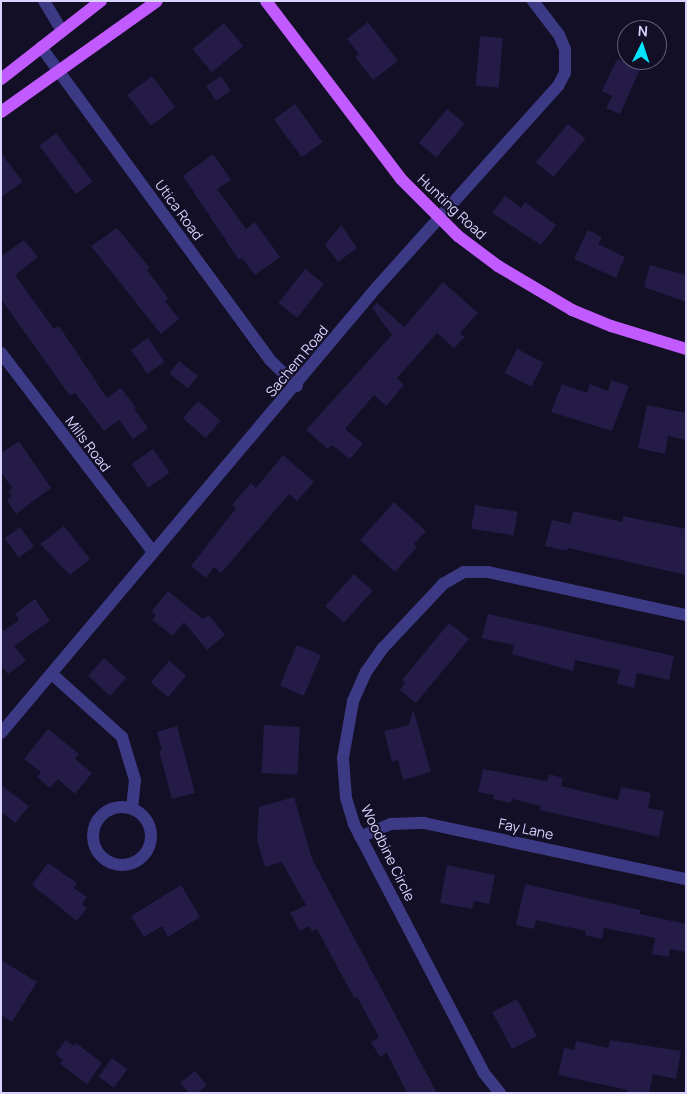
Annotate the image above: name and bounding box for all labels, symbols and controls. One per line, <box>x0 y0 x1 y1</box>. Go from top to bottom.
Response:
north arrow <box>617 20 667 70</box>
text: N <box>637 21 649 40</box>
street label: Hunting Road <box>414 171 490 243</box>
street label: Utica Road <box>152 177 206 243</box>
street label: Sachem Road <box>262 322 332 400</box>
street label: Mills Road <box>62 413 114 475</box>
street label: Woodbine Circle <box>357 802 419 904</box>
street label: Fay Lane <box>497 815 555 843</box>

